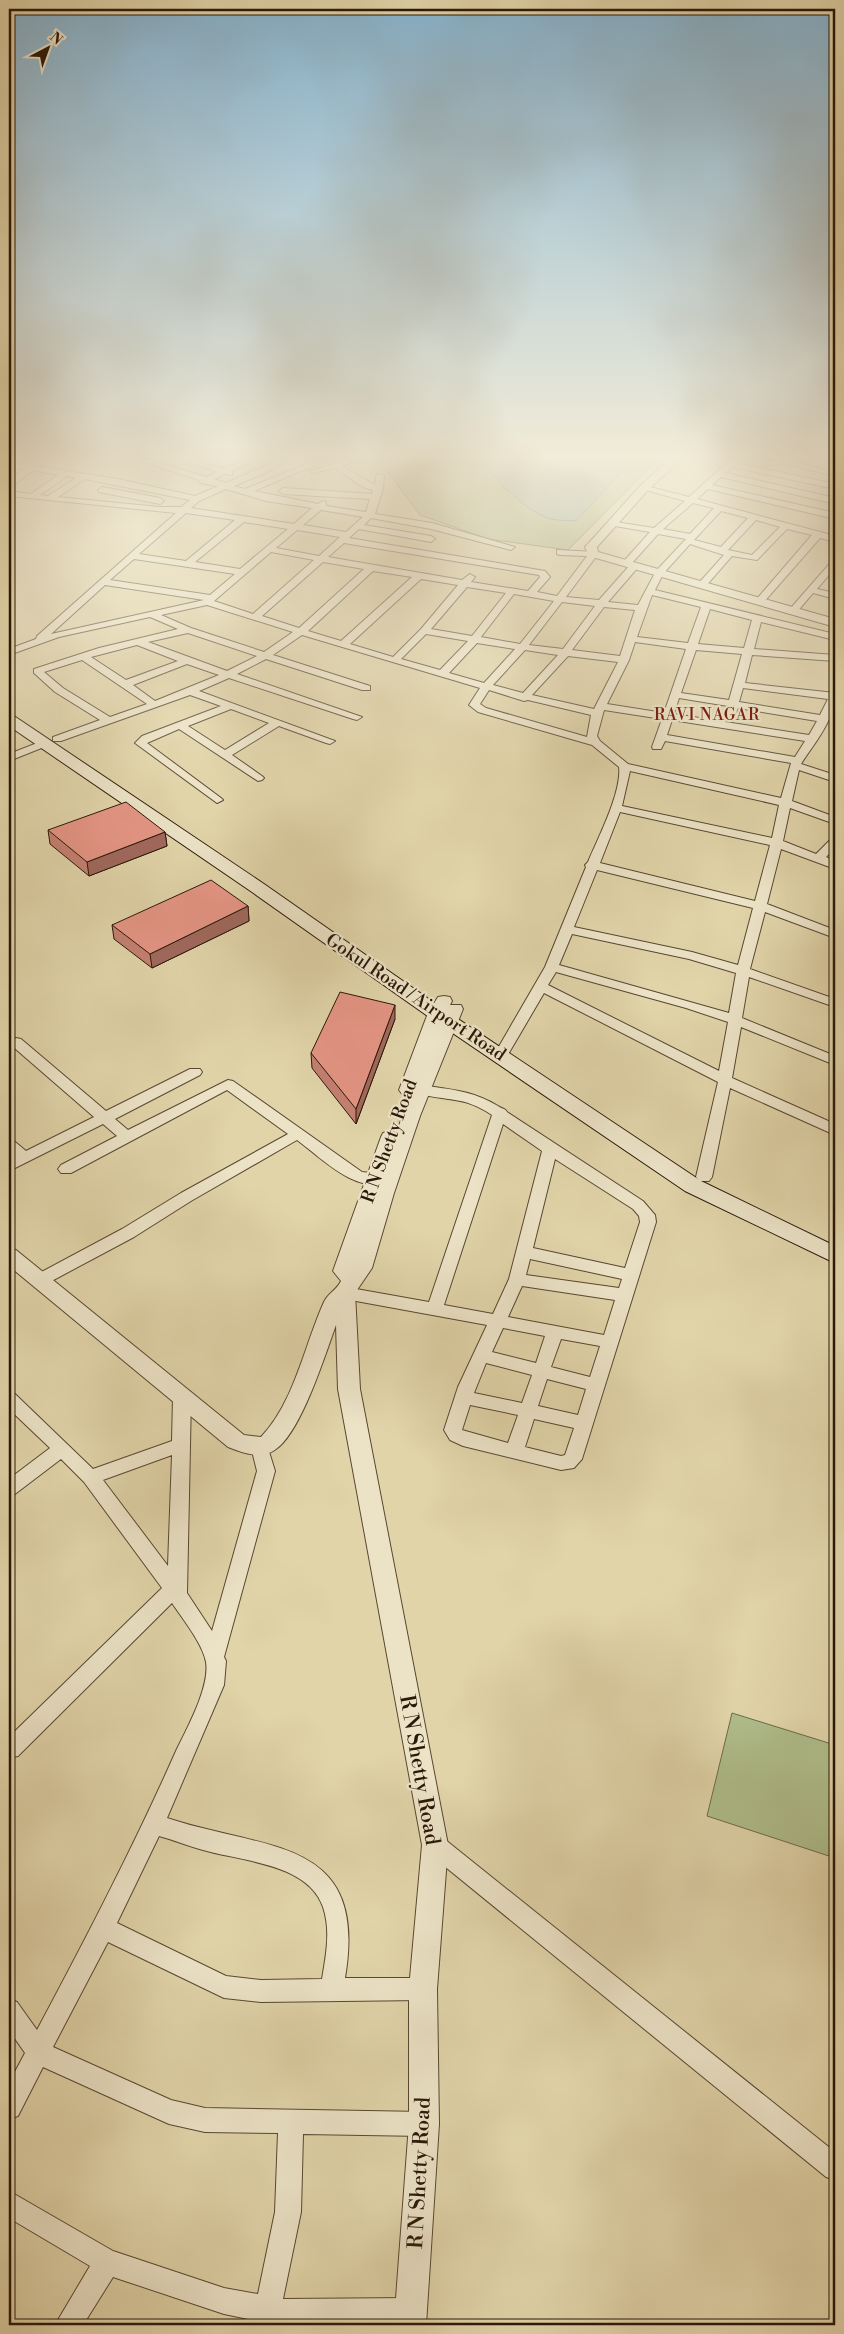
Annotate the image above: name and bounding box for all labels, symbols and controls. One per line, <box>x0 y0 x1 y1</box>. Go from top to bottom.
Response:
north arrow <box>22 22 72 72</box>
text: N <box>46 29 66 49</box>
district label: RAVI NAGAR <box>654 705 760 725</box>
street label: Gokul Road / Airport Road <box>321 928 511 1067</box>
street label: R N Shetty Road <box>356 1075 423 1206</box>
street label: R N Shetty Road <box>393 1693 445 1847</box>
street label: R N Shetty Road <box>403 2096 437 2250</box>

